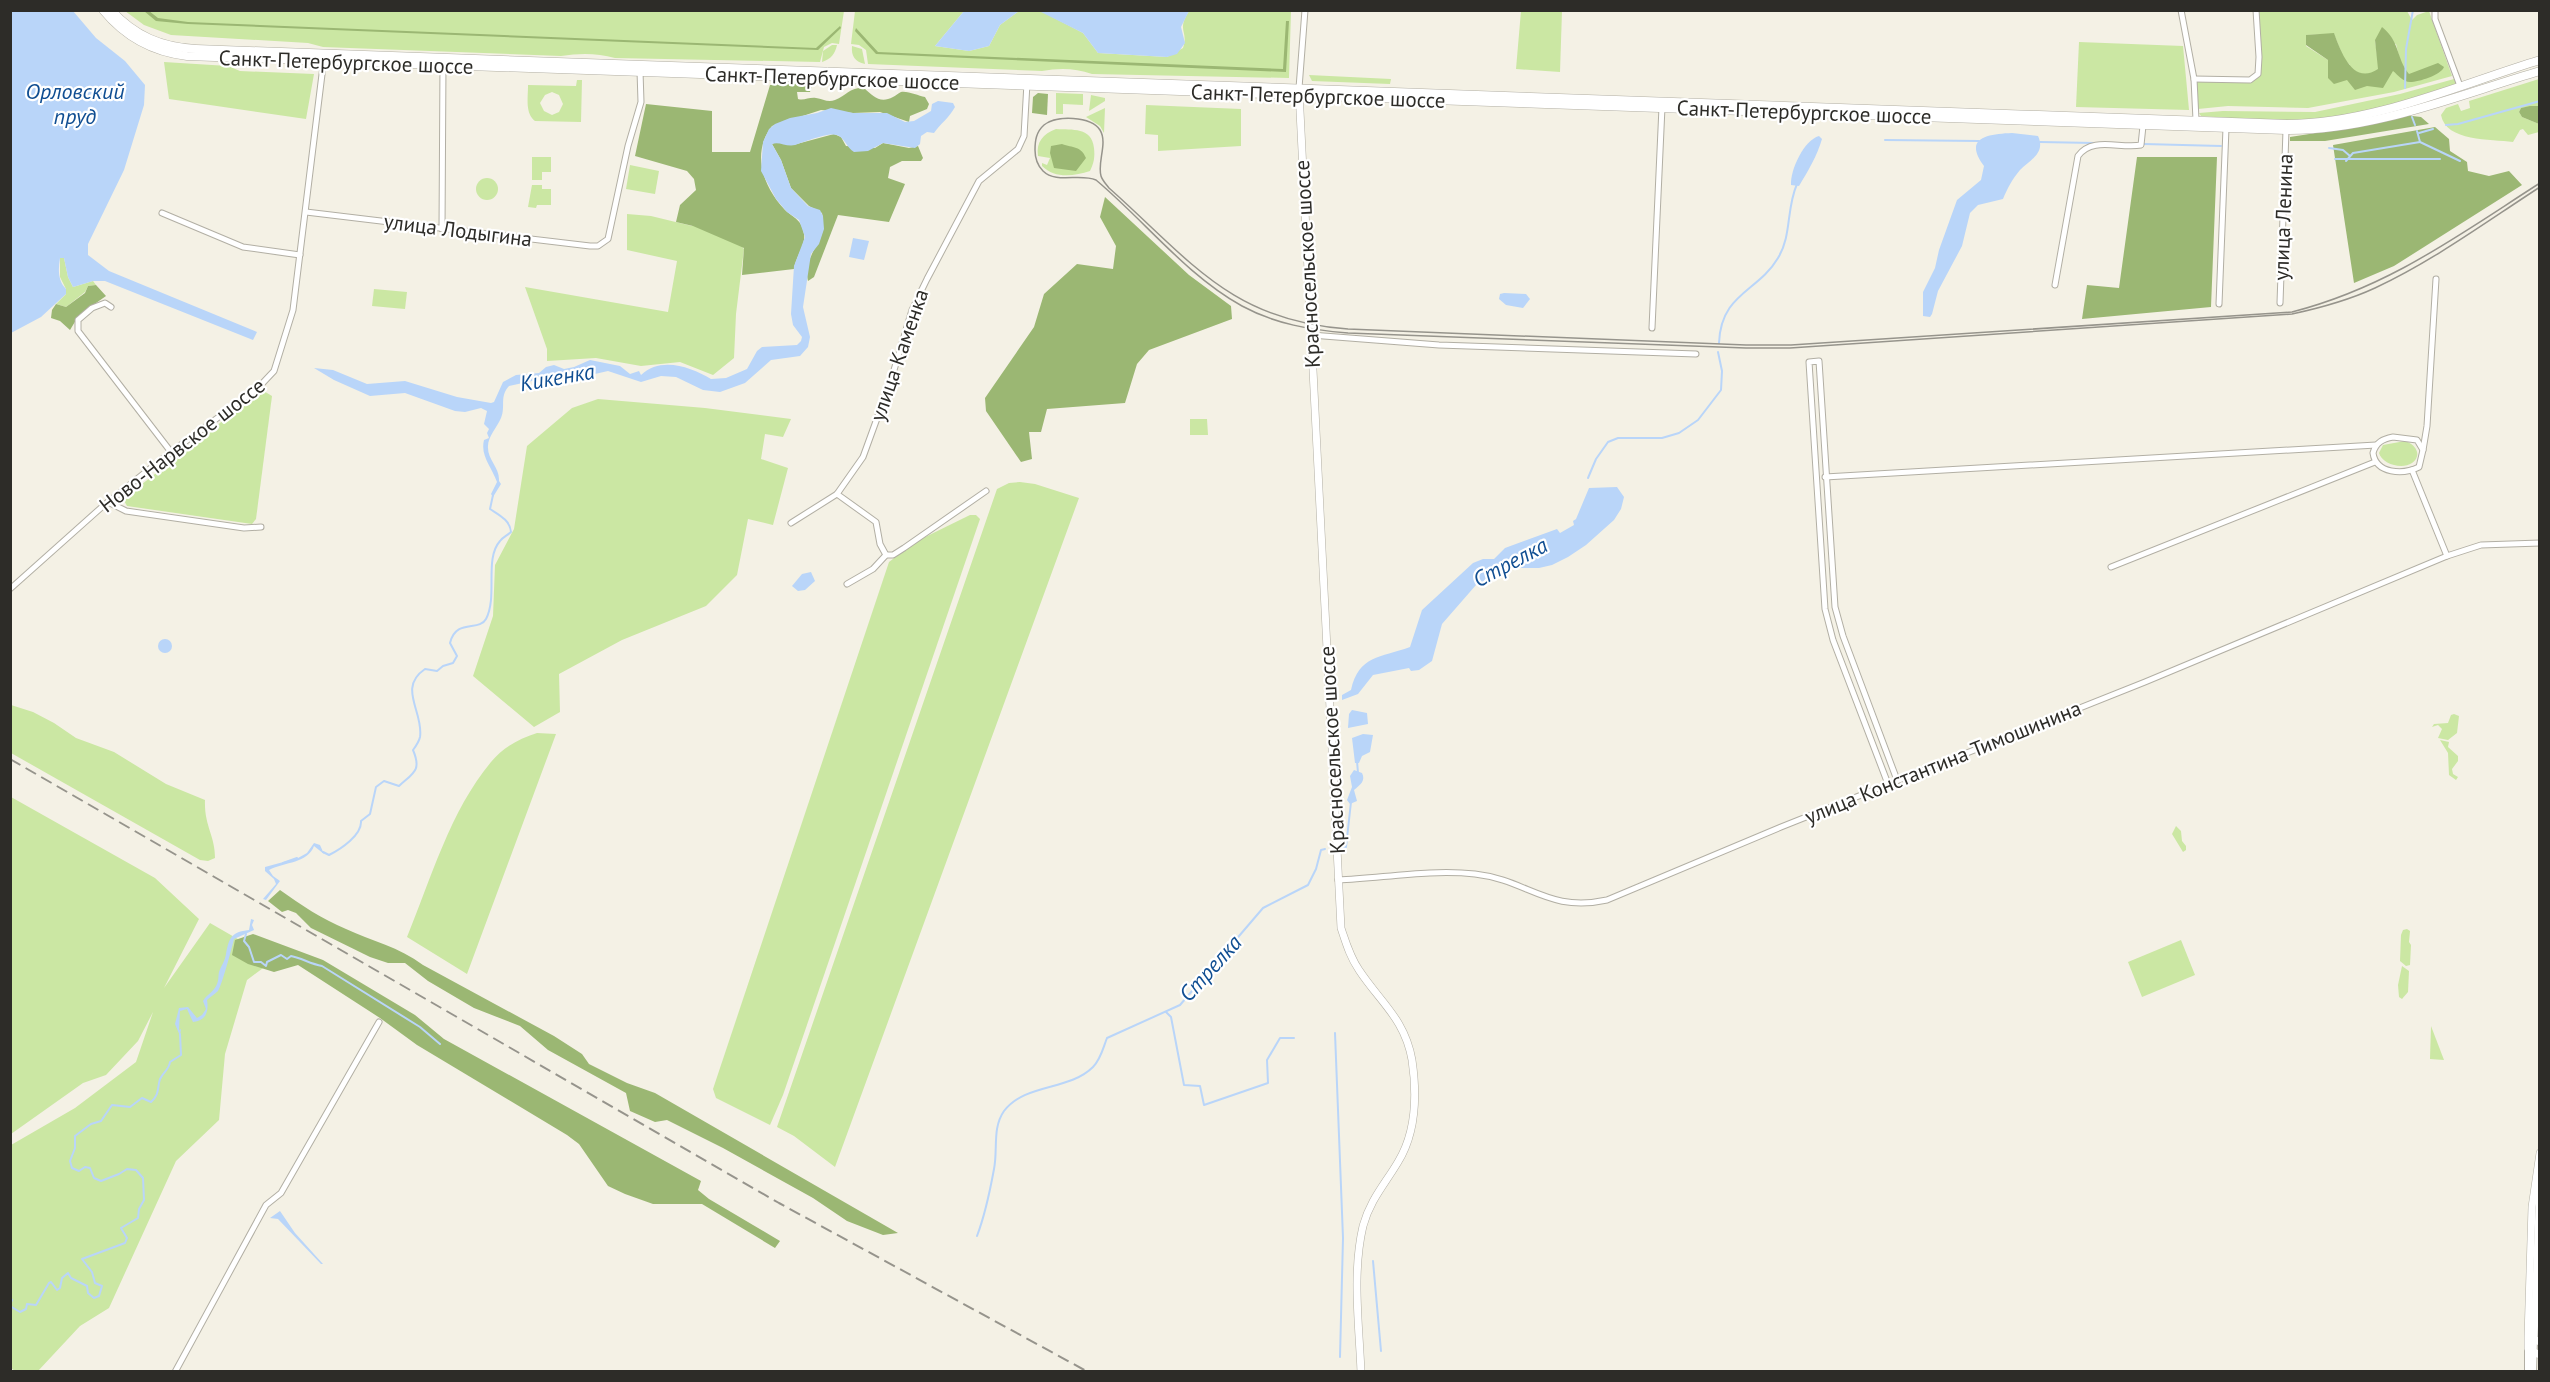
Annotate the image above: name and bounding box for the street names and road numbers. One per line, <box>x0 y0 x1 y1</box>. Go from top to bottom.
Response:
street label: Санкт-Петербургское шоссе <box>218 44 474 80</box>
street label: Санкт-Петербургское шоссе <box>704 60 960 96</box>
street label: Санкт-Петербургское шоссе <box>1190 78 1446 114</box>
street label: Санкт-Петербургское шоссе <box>1676 94 1932 130</box>
street label: улица Ленина <box>2267 153 2299 281</box>
street label: Красносельское шоссе <box>1288 159 1326 369</box>
street label: улица Лодыгина <box>382 208 534 252</box>
street label: улица Каменка <box>864 285 934 425</box>
street label: Ново-Нарвское шоссе <box>94 372 270 518</box>
street label: Красносельское шоссе <box>1313 645 1351 855</box>
street label: улица Константина Тимошинина <box>1801 694 2085 830</box>

